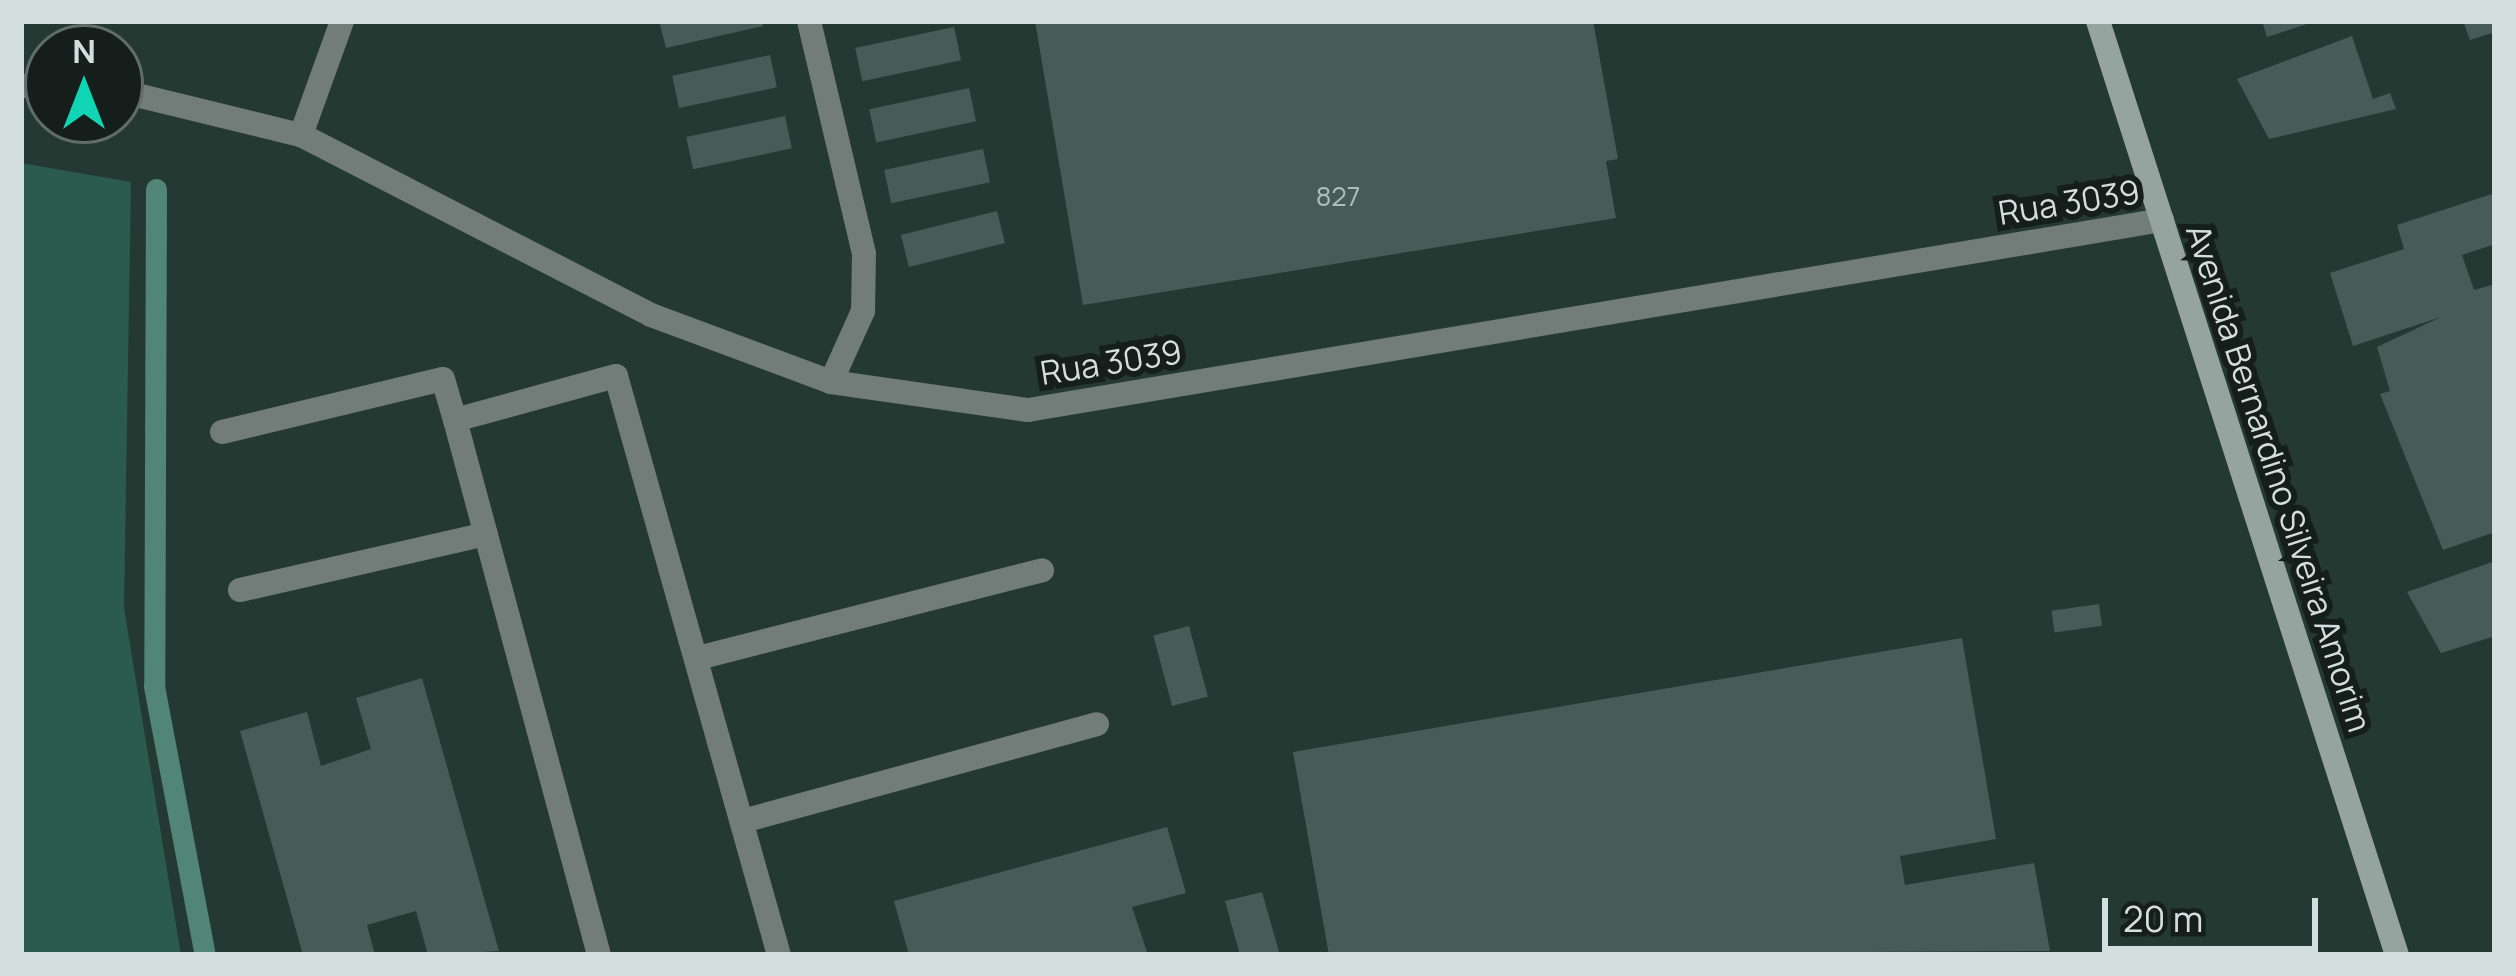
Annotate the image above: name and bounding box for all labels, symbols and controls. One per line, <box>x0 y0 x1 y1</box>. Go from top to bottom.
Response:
north arrow <box>24 24 144 144</box>
text: N <box>72 28 96 73</box>
street label: Rua 3039 <box>1996 171 2142 233</box>
house number: 827 <box>1316 180 1360 212</box>
street label: Avenida Bernardino Silveira Amorim <box>2178 219 2380 737</box>
street label: Rua 3039 <box>1038 331 1184 393</box>
scale bar <box>2108 874 2324 948</box>
text: 20 m <box>2123 894 2203 943</box>

